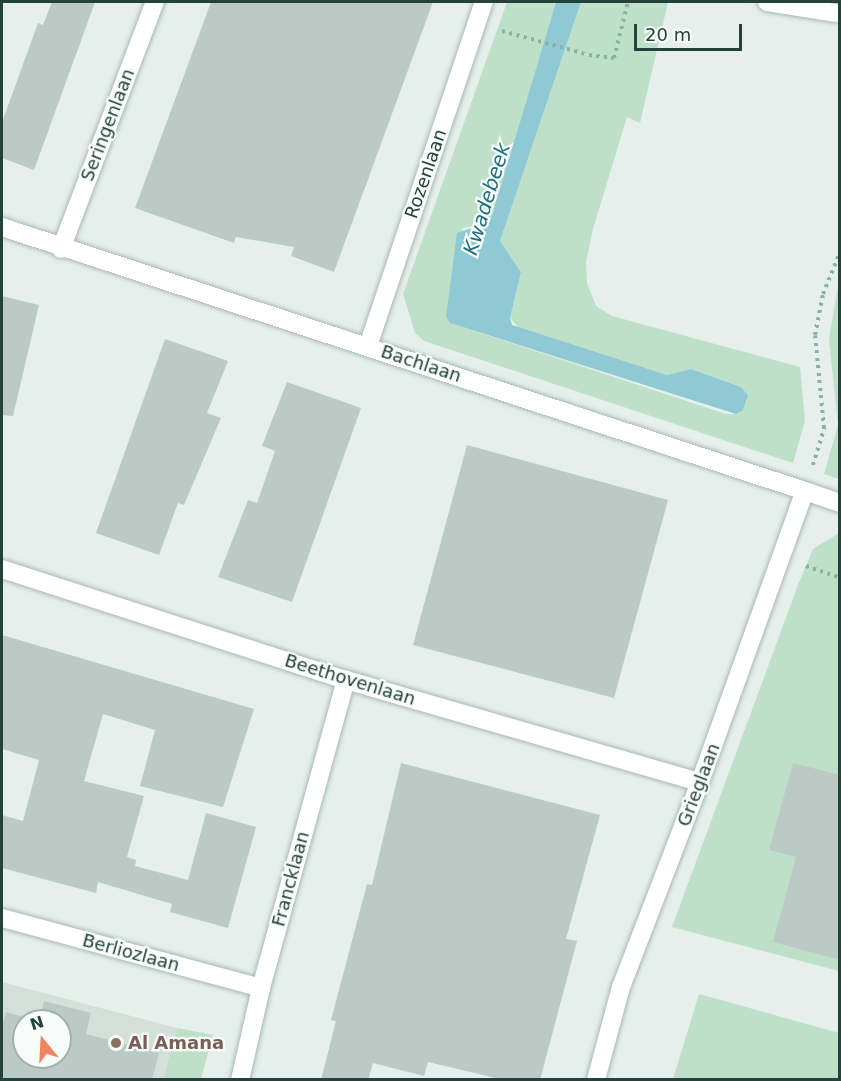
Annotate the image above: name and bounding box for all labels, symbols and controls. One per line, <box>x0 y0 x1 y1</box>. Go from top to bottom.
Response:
scale bar <box>637 12 745 50</box>
text: 20 m <box>645 24 691 45</box>
street label: Seringenlaan <box>77 66 139 184</box>
street label: Rozenlaan <box>401 126 451 222</box>
water label: Kwadebeek <box>459 140 515 258</box>
street label: Bachlaan <box>378 341 464 387</box>
street label: Beethovenlaan <box>282 650 418 710</box>
street label: Grieglaan <box>673 740 725 830</box>
street label: Francklaan <box>268 829 314 929</box>
street label: Berliozlaan <box>80 930 182 976</box>
north arrow <box>12 1009 72 1069</box>
text: N <box>28 1012 46 1034</box>
place label: Al Amana <box>128 1032 224 1054</box>
marker: Al Amana <box>109 1036 123 1050</box>

